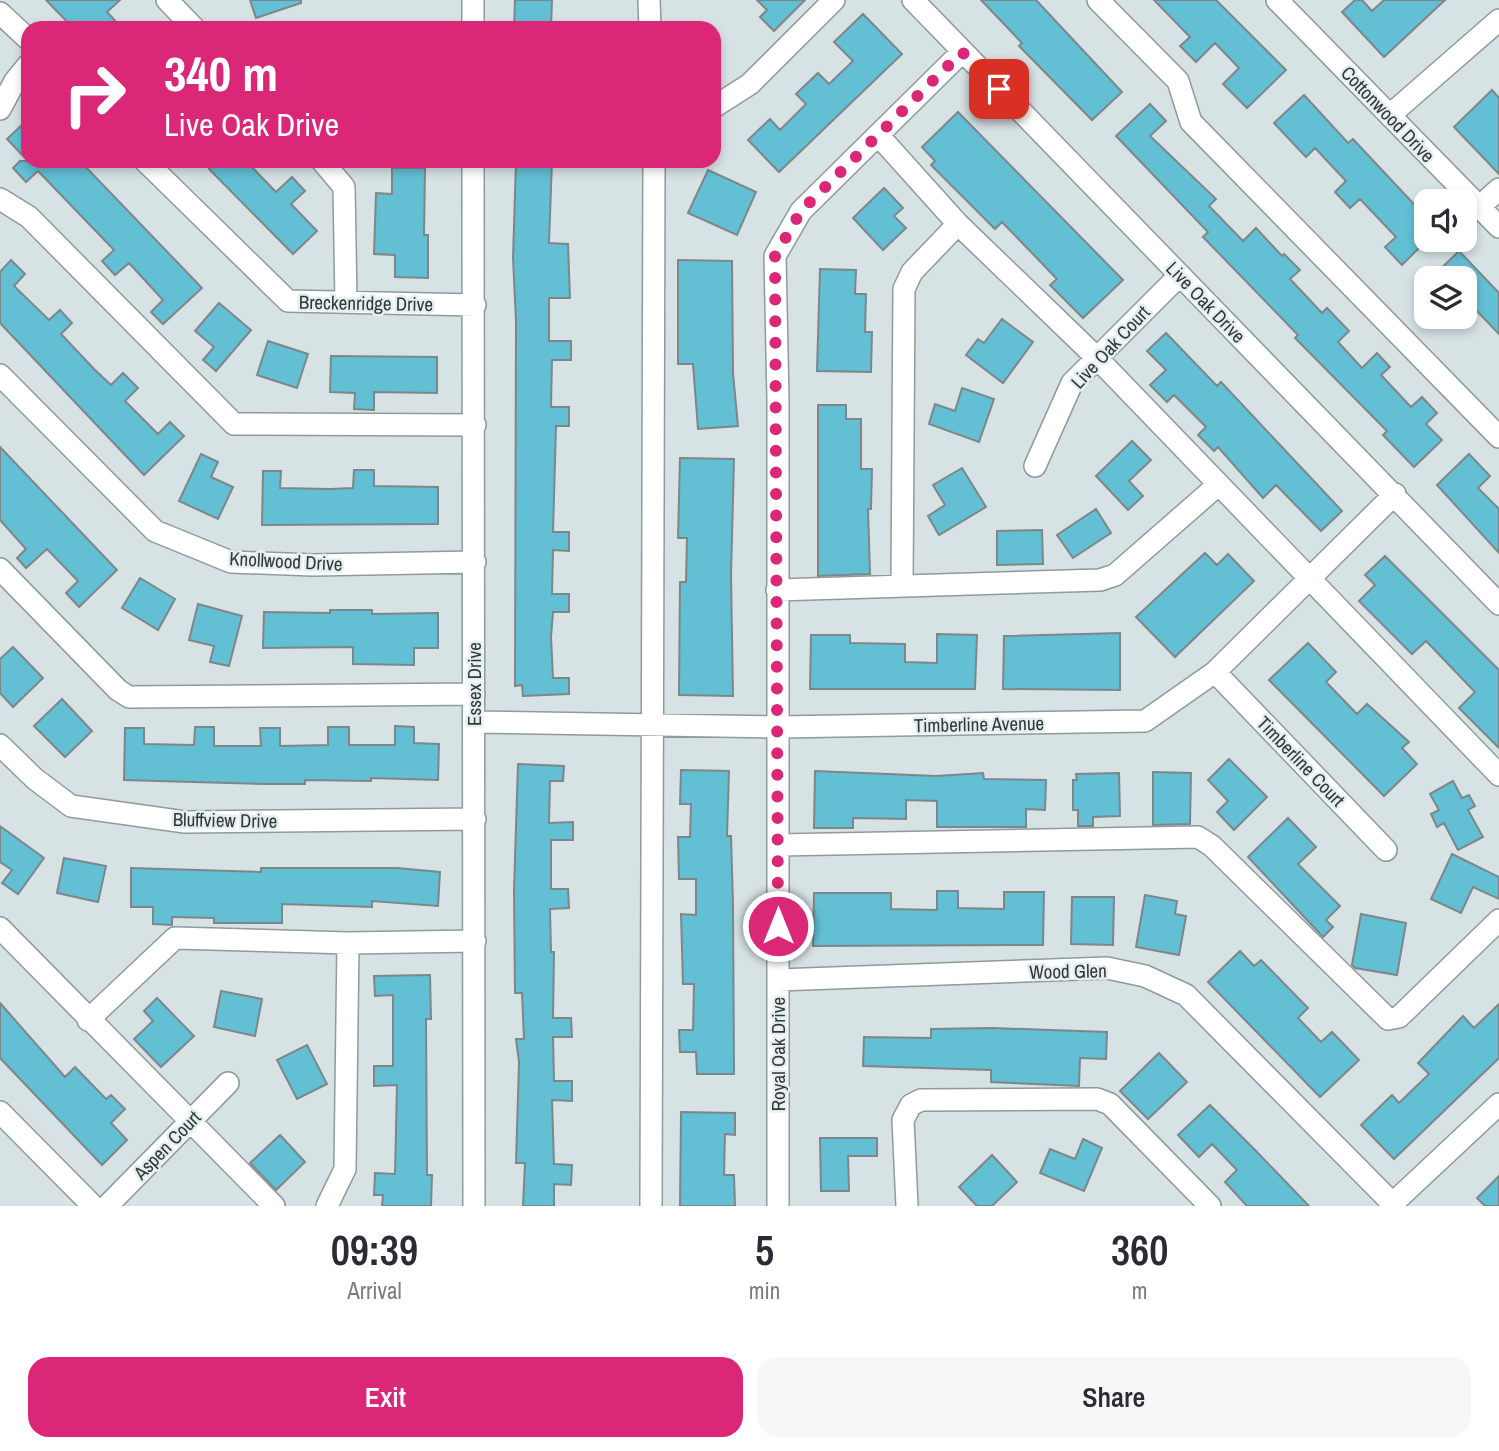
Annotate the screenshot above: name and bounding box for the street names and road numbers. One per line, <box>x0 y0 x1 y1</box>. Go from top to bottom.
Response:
street label: Cottonwood Drive <box>1335 60 1441 168</box>
street label: Live Oak Drive <box>1161 256 1251 348</box>
street label: Breckenridge Drive <box>299 289 433 317</box>
street label: Live Oak Court <box>1065 299 1156 394</box>
street label: Knollwood Drive <box>229 545 343 577</box>
street label: Essex Drive <box>461 642 487 726</box>
street label: Timberline Avenue <box>914 710 1044 738</box>
street label: Timberline Court <box>1251 710 1351 812</box>
street label: Bluffview Drive <box>173 806 277 834</box>
street label: Wood Glen <box>1029 957 1107 985</box>
street label: Royal Oak Drive <box>765 997 791 1111</box>
street label: Aspen Court <box>127 1104 207 1186</box>

